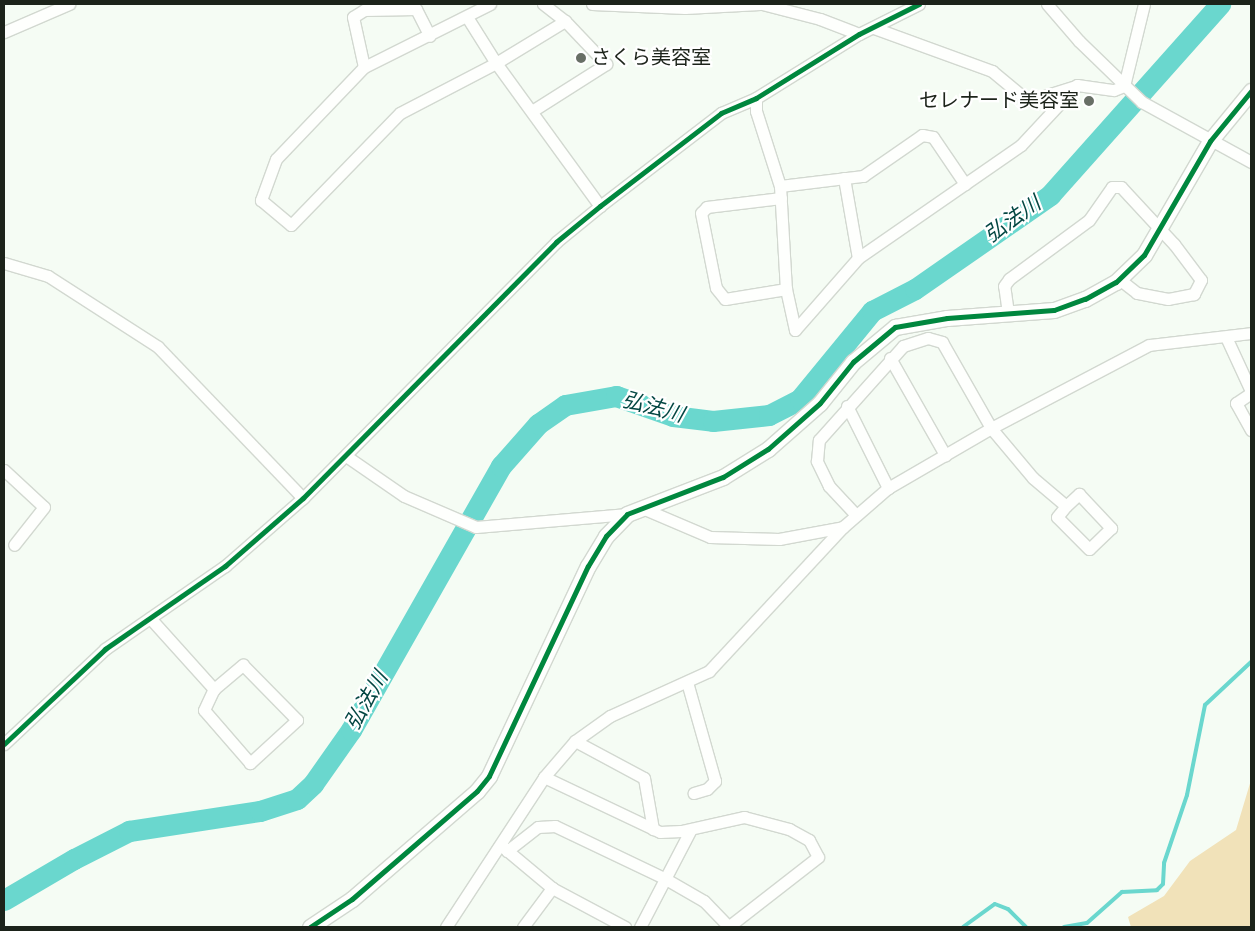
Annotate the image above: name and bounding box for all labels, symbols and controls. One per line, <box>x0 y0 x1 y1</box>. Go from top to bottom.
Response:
place label: さくら美容室 <box>591 46 711 70</box>
marker: さくら美容室 <box>575 52 587 64</box>
place label: セレナード美容室 <box>919 89 1079 113</box>
marker: セレナード美容室 <box>1083 95 1095 107</box>
water label: 弘法川 <box>980 192 1046 248</box>
water label: 弘法川 <box>619 388 687 428</box>
water label: 弘法川 <box>340 667 394 735</box>

